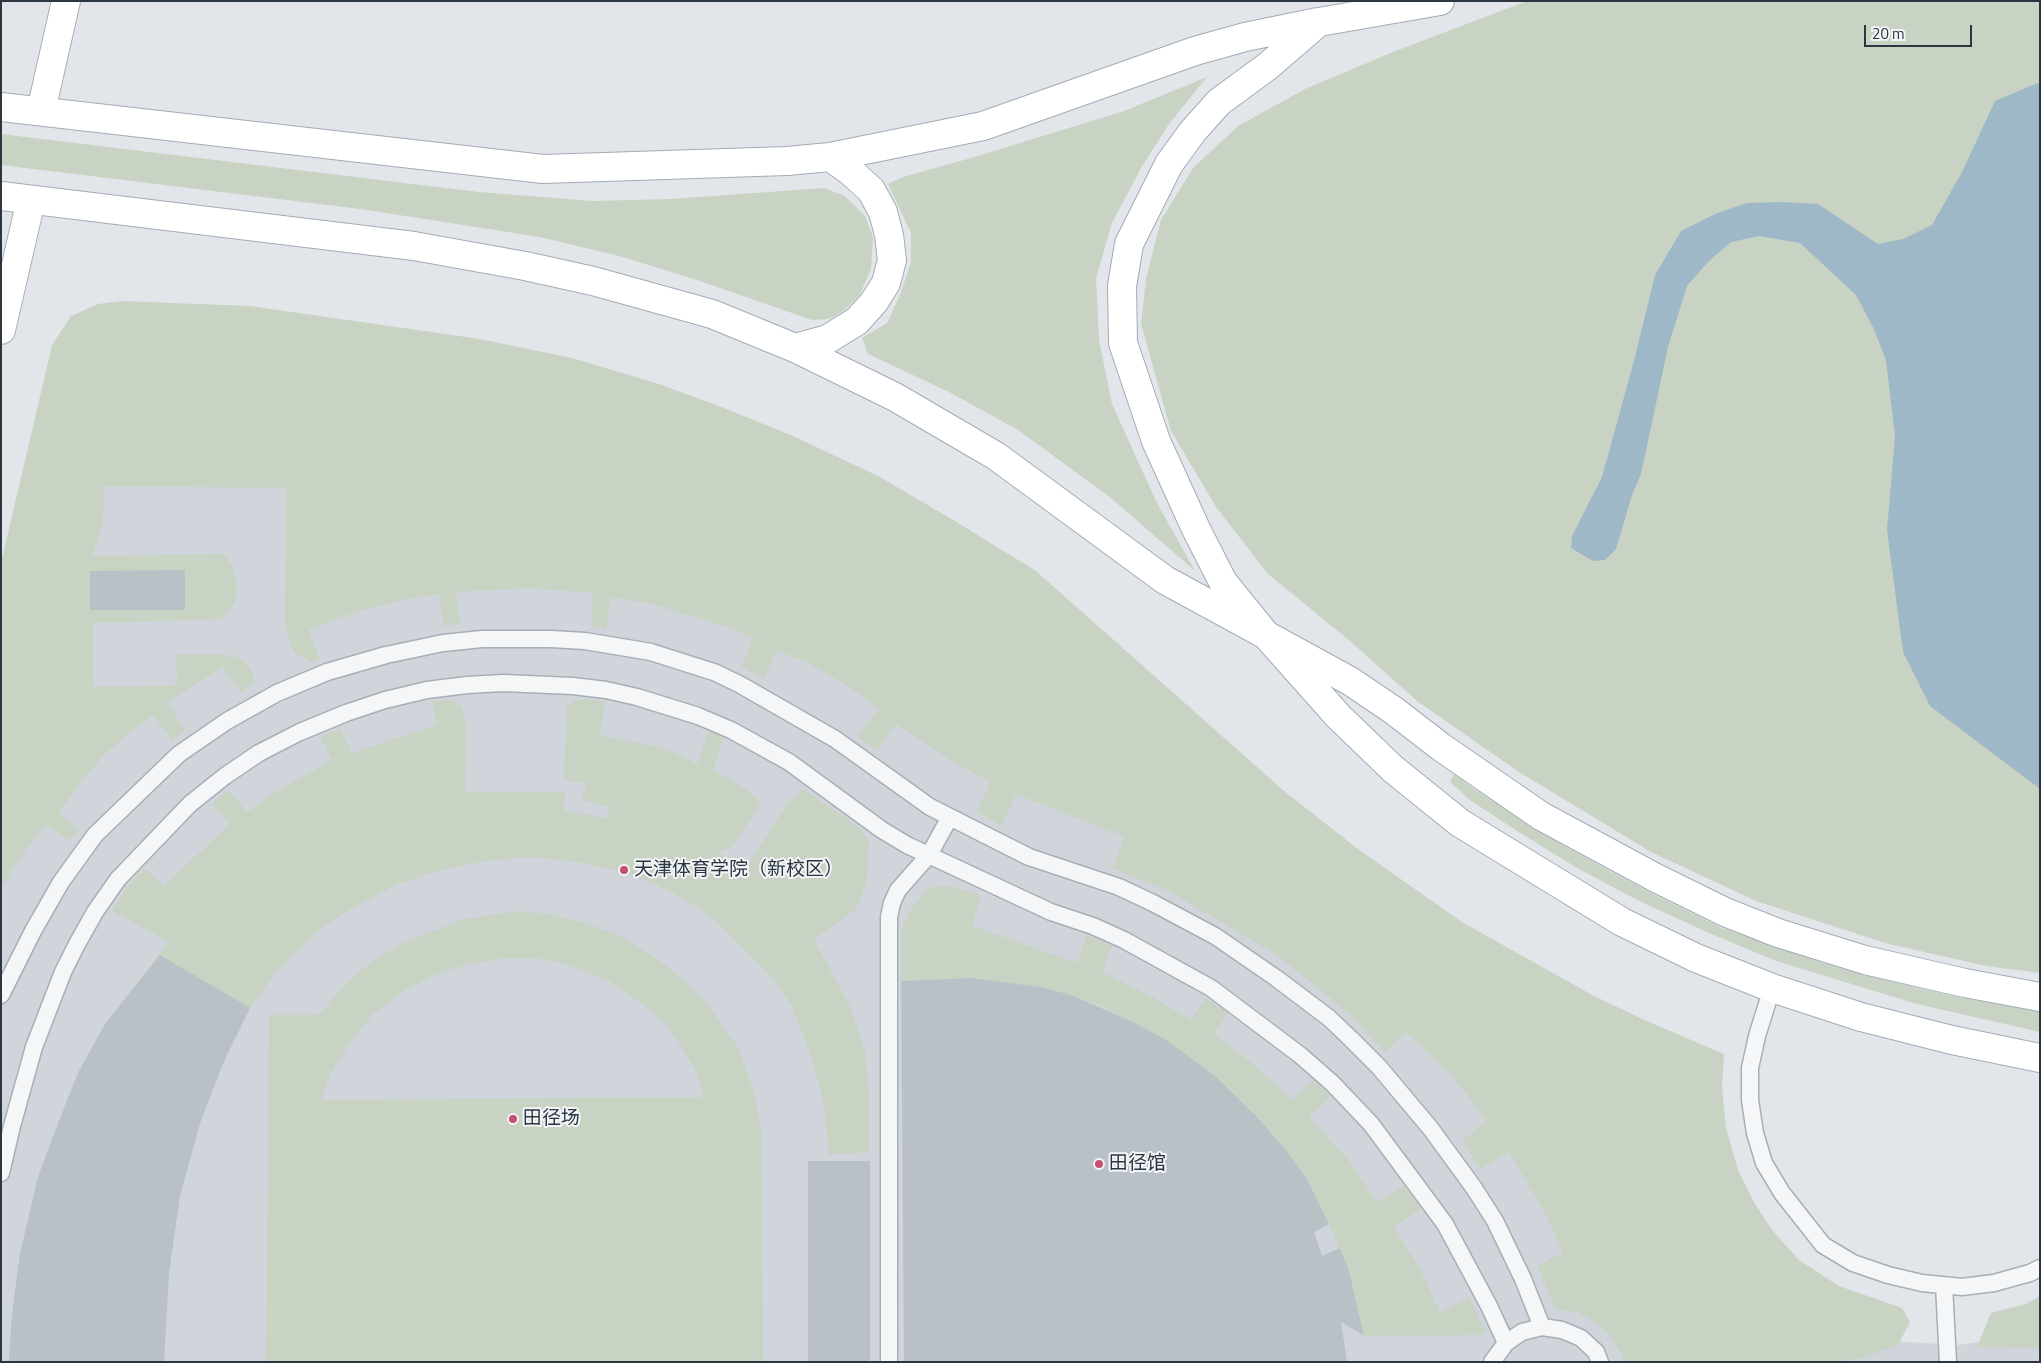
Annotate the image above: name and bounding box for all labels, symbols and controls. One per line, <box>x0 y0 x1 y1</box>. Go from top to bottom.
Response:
scale bar <box>1866 15 1974 47</box>
text: 20 m <box>1872 22 1905 45</box>
place label: 天津体育学院（新校区） <box>634 859 843 881</box>
marker: 天津体育学院（新校区） <box>618 864 630 876</box>
place label: 田径场 <box>523 1108 580 1130</box>
marker: 田径场 <box>507 1113 519 1125</box>
place label: 田径馆 <box>1109 1153 1166 1175</box>
marker: 田径馆 <box>1093 1158 1105 1170</box>

